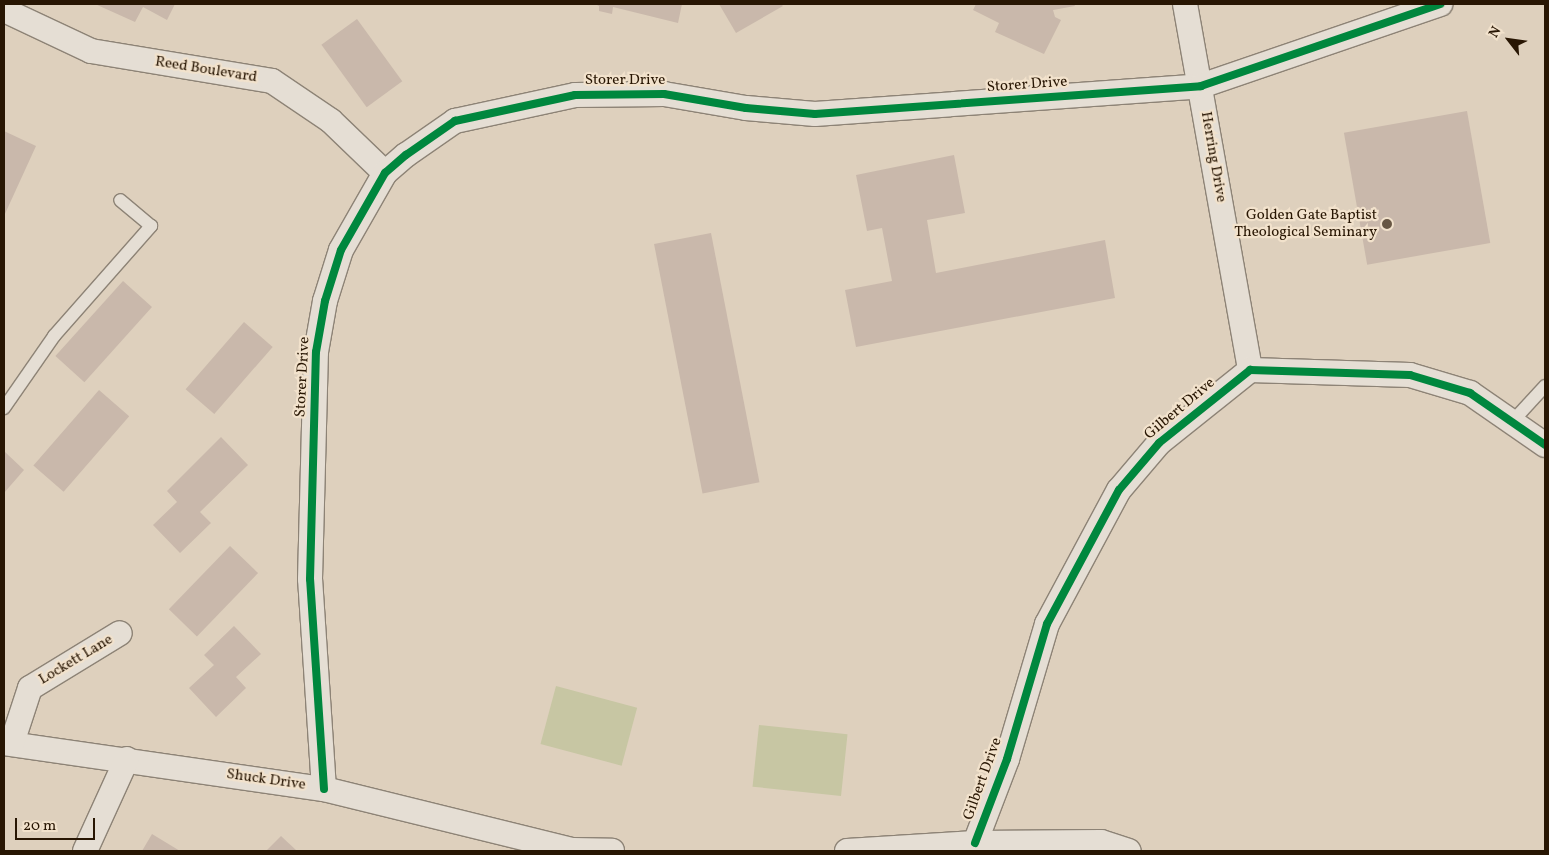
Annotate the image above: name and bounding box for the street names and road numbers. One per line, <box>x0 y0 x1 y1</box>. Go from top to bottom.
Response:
street label: Reed Boulevard <box>154 53 258 87</box>
street label: Storer Drive <box>585 72 665 90</box>
street label: Storer Drive <box>986 73 1068 97</box>
street label: Herring Drive <box>1196 110 1230 204</box>
street label: Storer Drive <box>292 336 314 418</box>
street label: Gilbert Drive <box>1141 374 1219 444</box>
street label: Lockett Lane <box>36 631 116 689</box>
street label: Gilbert Drive <box>960 735 1006 823</box>
street label: Shuck Drive <box>225 766 307 794</box>

